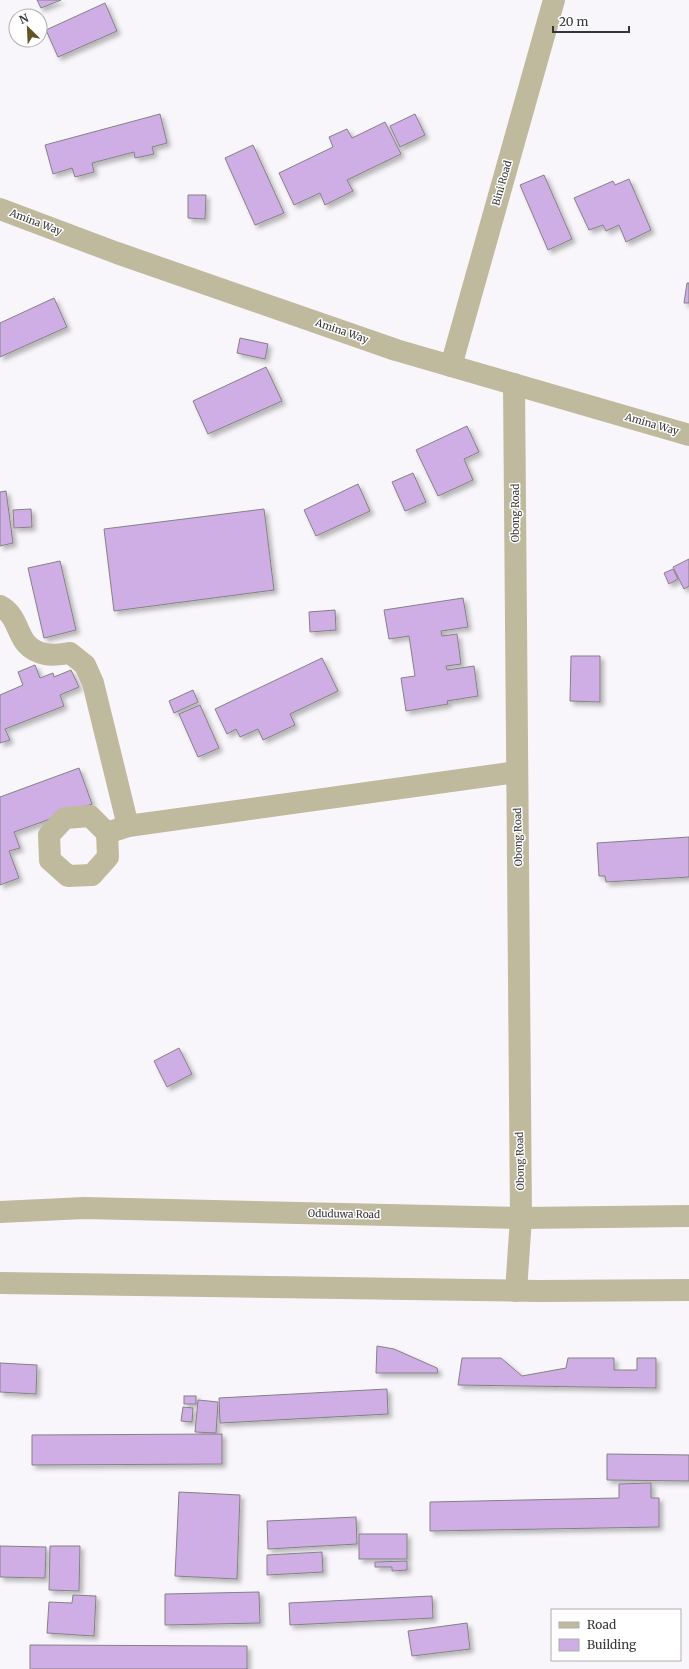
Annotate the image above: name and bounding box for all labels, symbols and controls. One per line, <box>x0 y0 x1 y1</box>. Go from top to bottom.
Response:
north arrow <box>8 8 48 48</box>
scale bar <box>553 8 629 34</box>
text: N <box>17 11 31 27</box>
text: 20 m <box>559 14 588 29</box>
street label: Bini Road <box>489 159 515 207</box>
street label: Amina Way <box>7 206 64 238</box>
street label: Amina Way <box>313 316 370 346</box>
street label: Amina Way <box>623 410 680 438</box>
street label: Obong Road <box>509 484 522 542</box>
street label: Obong Road <box>511 808 525 866</box>
street label: Obong Road <box>513 1132 527 1190</box>
street label: Oduduwa Road <box>308 1207 380 1221</box>
legend <box>551 1609 681 1661</box>
text: Road <box>587 1617 616 1632</box>
text: Building <box>587 1637 637 1652</box>

